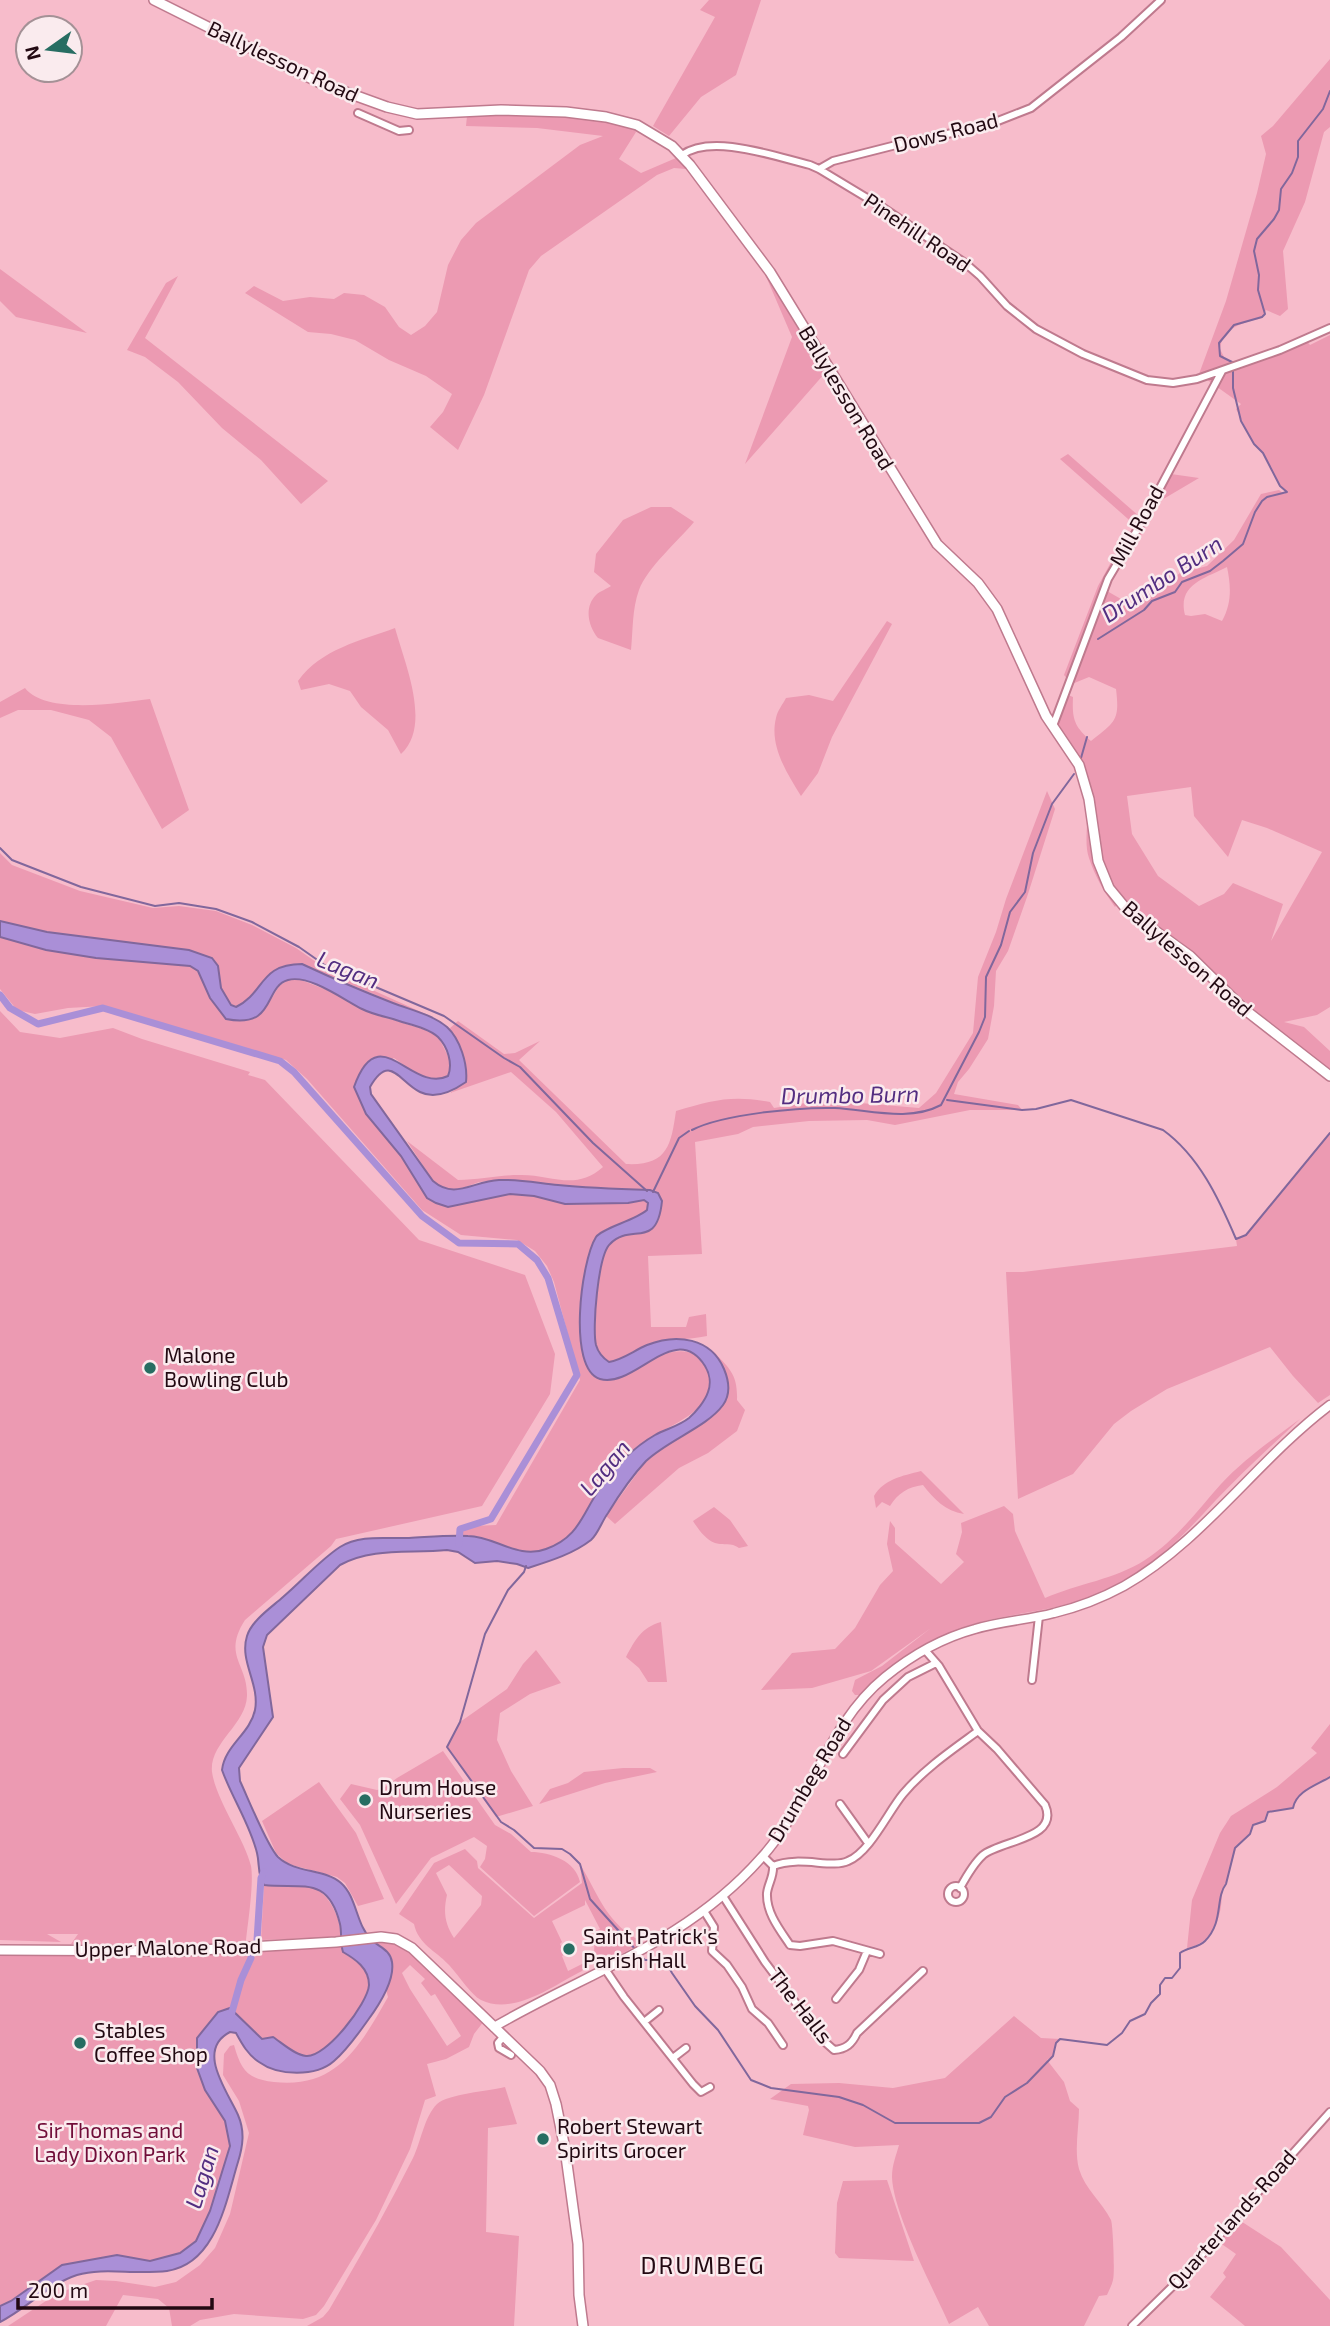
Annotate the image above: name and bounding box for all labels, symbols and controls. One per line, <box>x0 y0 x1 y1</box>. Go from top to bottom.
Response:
north arrow <box>14 14 84 84</box>
street label: Ballylesson Road <box>204 15 363 107</box>
text: N <box>19 44 45 63</box>
street label: Dows Road <box>891 106 1000 157</box>
street label: Pinehill Road <box>860 187 976 277</box>
street label: Ballylesson Road <box>794 321 900 474</box>
street label: Mill Road <box>1103 480 1168 570</box>
water label: Drumbo Burn <box>1096 529 1227 628</box>
street label: Ballylesson Road <box>1118 895 1258 1021</box>
water label: Lagan <box>313 944 384 994</box>
water label: Drumbo Burn <box>781 1079 919 1109</box>
place label: Malone Bowling Club <box>164 1342 288 1391</box>
marker: Malone Bowling Club <box>142 1360 158 1376</box>
water label: Lagan <box>573 1434 636 1501</box>
street label: Drumbeg Road <box>762 1712 856 1846</box>
place label: Drum House Nurseries <box>379 1774 496 1823</box>
marker: Drum House Nurseries <box>357 1792 373 1808</box>
place label: Saint Patrick's Parish Hall <box>583 1923 718 1972</box>
street label: Upper Malone Road <box>74 1932 262 1961</box>
marker: Saint Patrick's Parish Hall <box>561 1941 577 1957</box>
street label: The Halls <box>764 1962 838 2048</box>
place label: Stables Coffee Shop <box>94 2017 208 2066</box>
marker: Stables Coffee Shop <box>72 2035 88 2051</box>
place label: Robert Stewart Spirits Grocer <box>557 2113 702 2162</box>
park label: Sir Thomas and Lady Dixon Park <box>34 2117 186 2166</box>
marker: Robert Stewart Spirits Grocer <box>535 2131 551 2147</box>
water label: Lagan <box>178 2142 224 2212</box>
street label: Quarterlands Road <box>1162 2144 1301 2295</box>
district label: DRUMBEG <box>640 2250 766 2279</box>
scale bar <box>18 2266 212 2310</box>
text: 200 m <box>28 2277 88 2302</box>

